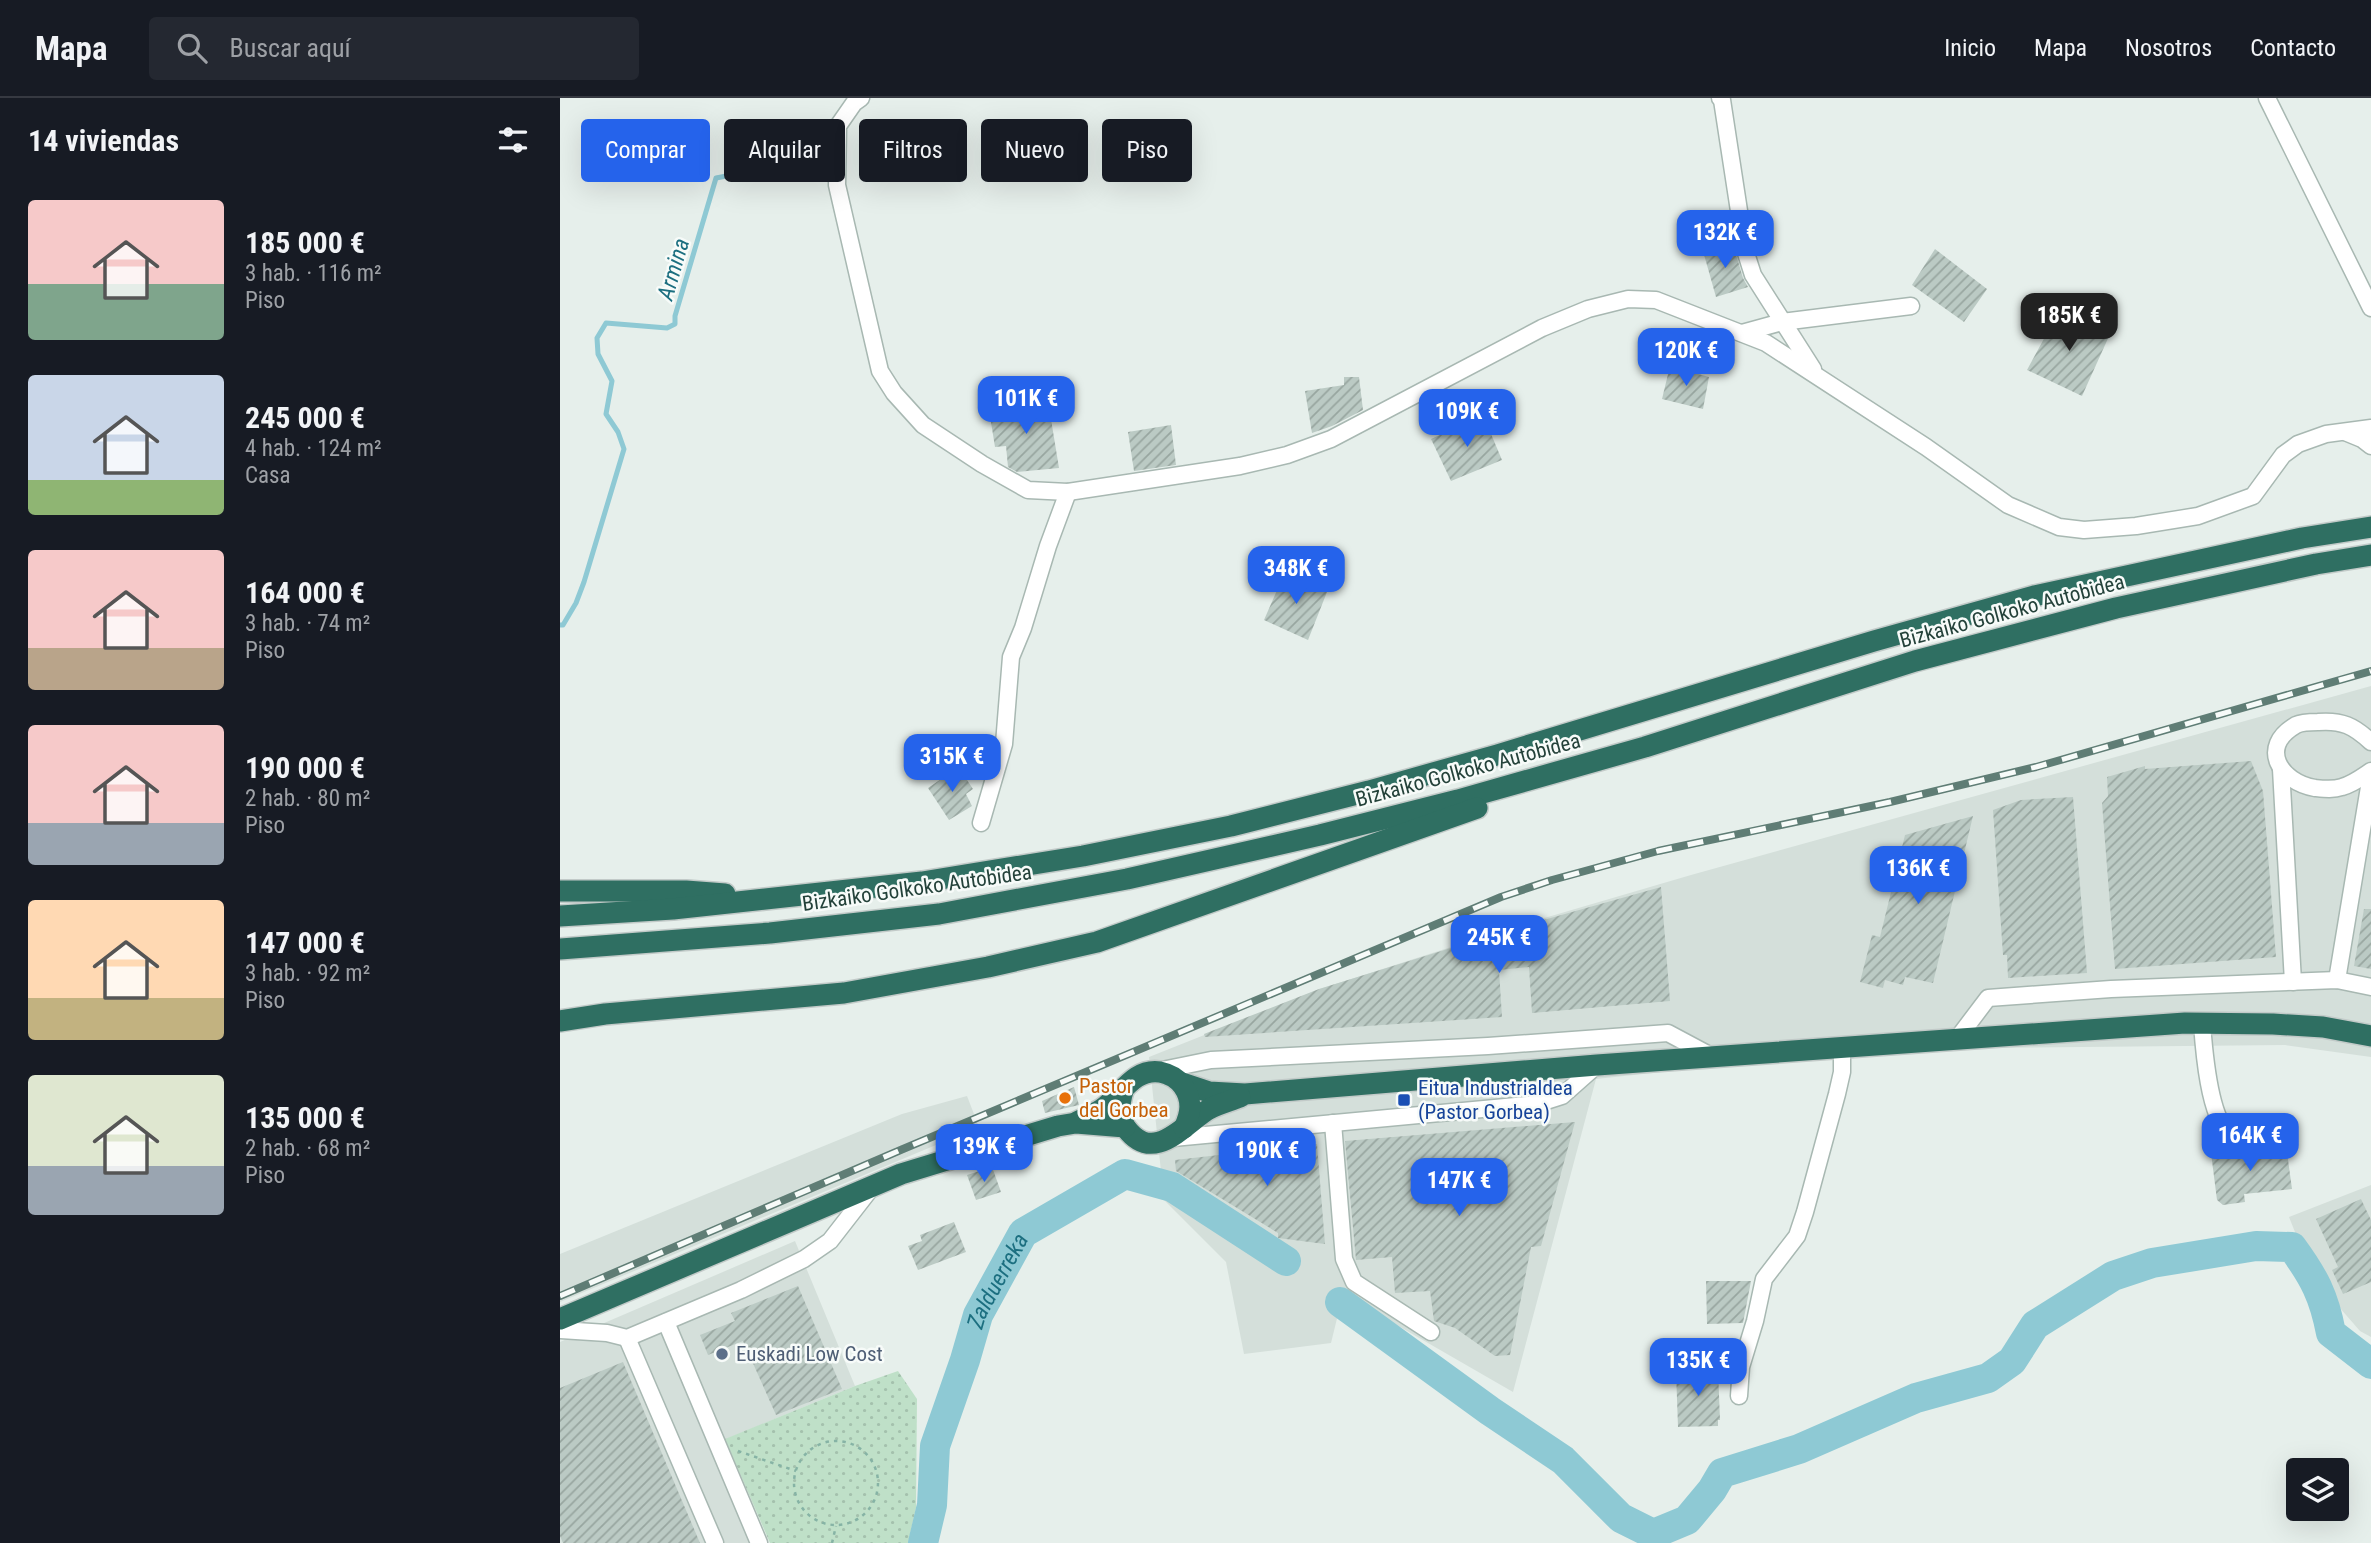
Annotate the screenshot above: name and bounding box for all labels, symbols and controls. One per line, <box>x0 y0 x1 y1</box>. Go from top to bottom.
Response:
search box <box>149 17 639 80</box>
text: Mapa <box>35 29 107 68</box>
icon: search <box>173 29 211 67</box>
text: Buscar aquí <box>229 33 351 63</box>
text: Inicio <box>1944 34 1996 62</box>
text: Mapa <box>2034 34 2087 62</box>
text: Nosotros <box>2125 34 2212 62</box>
text: Contacto <box>2250 34 2336 62</box>
chip: Comprar <box>581 119 710 182</box>
chip: Alquilar <box>724 119 845 182</box>
chip: Filtros <box>859 119 967 182</box>
chip: Nuevo <box>981 119 1088 182</box>
chip: Piso <box>1102 119 1192 182</box>
icon: filters <box>494 121 532 159</box>
text: 14 viviendas <box>28 123 179 158</box>
pin: 132K € <box>1668 211 1782 270</box>
text: 132K € <box>1693 219 1757 246</box>
text: 185 000 € <box>245 225 365 260</box>
icon: home <box>84 228 168 312</box>
water label: Armina <box>652 235 695 304</box>
text: 3 hab. · 116 m² <box>245 260 382 287</box>
text: Piso <box>245 287 285 314</box>
pin: 185K € <box>2012 294 2126 353</box>
text: 185K € <box>2037 302 2101 329</box>
pin: 120K € <box>1629 328 1743 388</box>
text: 120K € <box>1654 337 1718 364</box>
pin: 101K € <box>969 376 1083 436</box>
text: 101K € <box>994 385 1058 412</box>
pin: 109K € <box>1410 390 1524 449</box>
text: 109K € <box>1435 398 1499 425</box>
text: 245 000 € <box>245 400 365 435</box>
icon: home <box>84 403 168 487</box>
text: 4 hab. · 124 m² <box>245 435 382 462</box>
text: Casa <box>245 462 291 489</box>
pin: 348K € <box>1239 546 1353 606</box>
text: 348K € <box>1264 555 1328 582</box>
street label: Bizkaiko Golkoko Autobidea <box>1897 569 2127 653</box>
text: 164 000 € <box>245 575 365 610</box>
icon: home <box>84 578 168 662</box>
text: 3 hab. · 74 m² <box>245 610 370 637</box>
text: Piso <box>245 637 285 664</box>
street label: Bizkaiko Golkoko Autobidea <box>1353 728 1583 812</box>
pin: 315K € <box>895 734 1009 794</box>
text: 315K € <box>920 743 984 770</box>
text: 190 000 € <box>245 750 365 785</box>
icon: home <box>84 753 168 837</box>
text: 2 hab. · 80 m² <box>245 785 370 812</box>
text: Piso <box>245 812 285 839</box>
pin: 136K € <box>1861 846 1975 906</box>
text: 136K € <box>1886 855 1950 882</box>
street label: Bizkaiko Golkoko Autobidea <box>801 860 1033 916</box>
pin: 245K € <box>1442 916 1556 975</box>
text: 245K € <box>1467 924 1531 951</box>
text: 147 000 € <box>245 925 365 960</box>
icon: home <box>84 928 168 1012</box>
text: 3 hab. · 92 m² <box>245 960 370 987</box>
text: Piso <box>245 987 285 1014</box>
place label: Pastor del Gorbea <box>1079 1074 1169 1122</box>
place label: Eitua Industrialdea (Pastor Gorbea) <box>1418 1076 1573 1124</box>
marker: Pastor del Gorbea <box>1057 1090 1073 1106</box>
marker: Eitua Industrialdea (Pastor Gorbea) <box>1396 1092 1412 1108</box>
text: 135 000 € <box>245 1100 365 1135</box>
icon: home <box>84 1103 168 1187</box>
pin: 164K € <box>2193 1114 2307 1173</box>
text: 164K € <box>2218 1122 2282 1149</box>
pin: 139K € <box>927 1124 1041 1184</box>
pin: 190K € <box>1210 1128 1324 1188</box>
text: 139K € <box>952 1133 1016 1160</box>
text: 2 hab. · 68 m² <box>245 1135 370 1162</box>
text: 190K € <box>1235 1137 1299 1164</box>
pin: 147K € <box>1402 1158 1516 1218</box>
text: Piso <box>245 1162 285 1189</box>
text: 147K € <box>1427 1167 1491 1194</box>
water label: Zalduerreka <box>962 1229 1034 1333</box>
pin: 135K € <box>1641 1338 1755 1398</box>
place label: Euskadi Low Cost <box>736 1342 883 1366</box>
marker: Euskadi Low Cost <box>714 1346 730 1362</box>
text: 135K € <box>1666 1347 1730 1374</box>
map controls <box>2286 1458 2349 1521</box>
button: layers <box>2286 1458 2349 1521</box>

